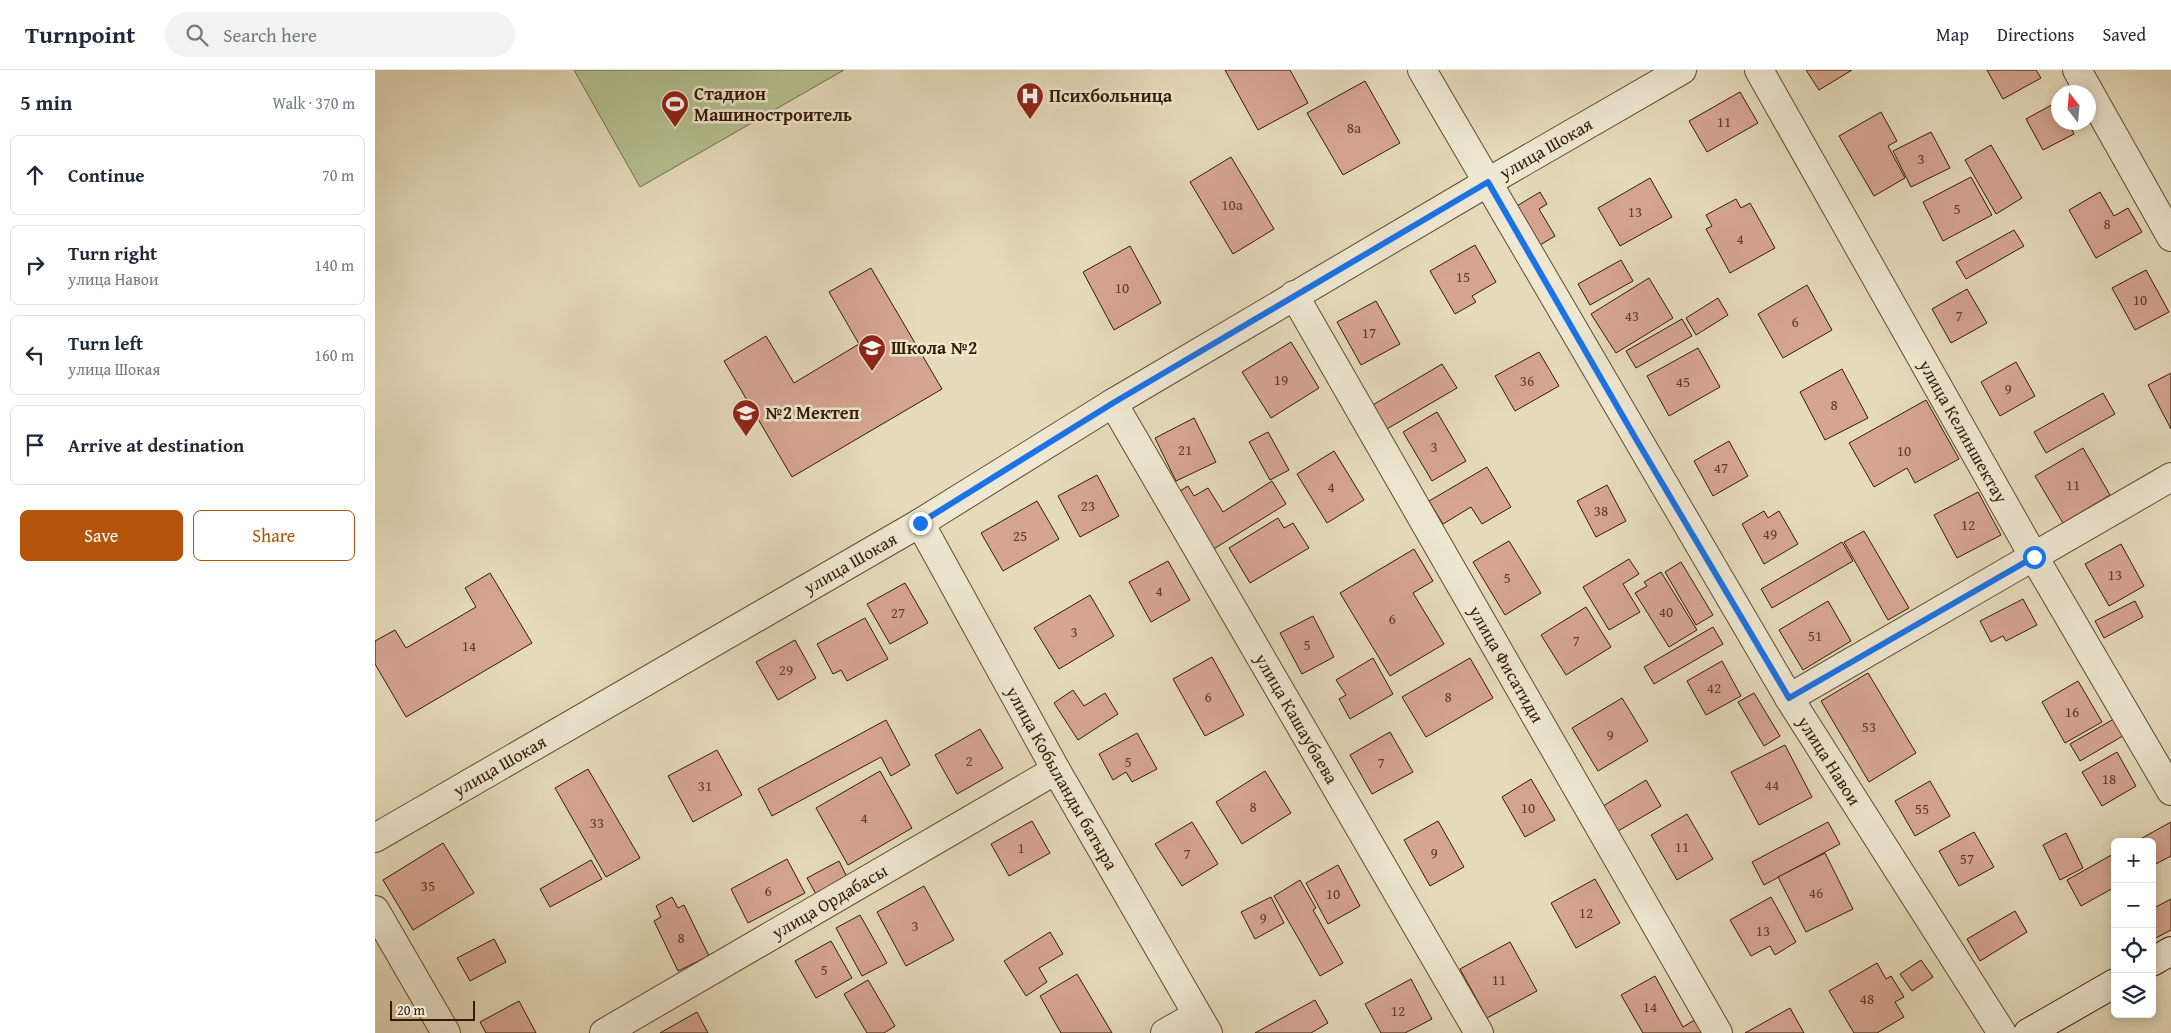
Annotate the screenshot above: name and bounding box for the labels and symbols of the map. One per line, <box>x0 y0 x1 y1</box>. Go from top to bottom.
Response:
place label: Стадион Машиностроитель <box>694 80 852 128</box>
hospital icon: Психбольница <box>1015 81 1045 120</box>
place label: Психбольница <box>1049 82 1173 109</box>
north arrow <box>2051 85 2096 130</box>
sports icon: Стадион Машиностроитель <box>660 89 690 128</box>
street label: улица Шокая <box>1493 110 1598 186</box>
house number: 11 <box>1717 111 1731 132</box>
house number: 8а <box>1347 117 1362 138</box>
house number: 3 <box>1917 148 1925 169</box>
house number: 10а <box>1221 194 1244 215</box>
house number: 5 <box>1953 198 1961 219</box>
house number: 13 <box>1628 201 1642 222</box>
house number: 8 <box>2103 213 2111 234</box>
house number: 4 <box>1736 228 1744 249</box>
house number: 15 <box>1456 266 1470 287</box>
house number: 10 <box>1115 277 1129 298</box>
house number: 10 <box>2133 289 2147 310</box>
house number: 43 <box>1625 305 1639 326</box>
house number: 7 <box>1955 305 1963 326</box>
house number: 6 <box>1791 311 1799 332</box>
house number: 17 <box>1362 322 1376 343</box>
school or university icon: Школа №2 <box>857 333 887 372</box>
place label: Школа №2 <box>891 334 977 361</box>
street label: улица Келиншектау <box>1912 353 2015 508</box>
house number: 19 <box>1274 369 1288 390</box>
house number: 36 <box>1520 370 1534 391</box>
house number: 45 <box>1676 371 1690 392</box>
house number: 9 <box>2004 378 2012 399</box>
house number: 8 <box>1830 394 1838 415</box>
school or university icon: №2 Мектеп <box>731 398 761 437</box>
place label: №2 Мектеп <box>765 399 860 426</box>
house number: 3 <box>1430 436 1438 457</box>
house number: 21 <box>1178 439 1192 460</box>
house number: 10 <box>1897 440 1911 461</box>
house number: 47 <box>1714 457 1728 478</box>
house number: 11 <box>2066 474 2080 495</box>
house number: 4 <box>1327 476 1335 497</box>
house number: 23 <box>1081 495 1095 516</box>
house number: 38 <box>1594 500 1608 521</box>
route end <box>909 512 932 535</box>
house number: 12 <box>1961 514 1975 535</box>
house number: 49 <box>1763 523 1777 544</box>
street label: улица Шокая <box>797 525 902 601</box>
house number: 25 <box>1013 525 1027 546</box>
route start <box>2023 546 2046 569</box>
house number: 13 <box>2108 564 2122 585</box>
house number: 5 <box>1503 567 1511 588</box>
house number: 4 <box>1155 580 1163 601</box>
street label: улица Фисатиди <box>1462 600 1551 728</box>
house number: 40 <box>1659 601 1673 622</box>
house number: 27 <box>891 602 905 623</box>
house number: 6 <box>1388 608 1396 629</box>
house number: 3 <box>1070 621 1078 642</box>
house number: 51 <box>1808 625 1822 646</box>
house number: 7 <box>1572 630 1580 651</box>
house number: 5 <box>1303 634 1311 655</box>
house number: 14 <box>462 635 476 656</box>
street label: улица Кашаубаева <box>1248 647 1346 789</box>
house number: 29 <box>779 659 793 680</box>
house number: 42 <box>1707 677 1721 698</box>
street label: улица Кобыланды батыра <box>999 680 1125 875</box>
house number: 6 <box>1204 686 1212 707</box>
house number: 8 <box>1444 686 1452 707</box>
house number: 16 <box>2065 701 2079 722</box>
street label: улица Навои <box>1790 710 1868 811</box>
house number: 53 <box>1862 716 1876 737</box>
house number: 9 <box>1606 724 1614 745</box>
street label: улица Шокая <box>447 728 551 804</box>
house number: 2 <box>965 750 973 771</box>
house number: 5 <box>1124 751 1132 772</box>
house number: 7 <box>1377 752 1385 773</box>
house number: 18 <box>2102 768 2116 789</box>
house number: 44 <box>1765 774 1779 795</box>
house number: 31 <box>698 775 712 796</box>
house number: 8 <box>1249 796 1257 817</box>
house number: 10 <box>1521 797 1535 818</box>
house number: 55 <box>1915 798 1929 819</box>
house number: 4 <box>860 807 868 828</box>
house number: 33 <box>590 812 604 833</box>
house number: 11 <box>1675 836 1689 857</box>
house number: 1 <box>1017 837 1025 858</box>
house number: 9 <box>1430 842 1438 863</box>
house number: 7 <box>1183 843 1191 864</box>
house number: 57 <box>1960 848 1974 869</box>
street label: улица Ордабасы <box>765 857 893 946</box>
house number: 35 <box>421 875 435 896</box>
house number: 6 <box>764 880 772 901</box>
house number: 46 <box>1809 882 1823 903</box>
house number: 10 <box>1326 883 1340 904</box>
house number: 12 <box>1579 902 1593 923</box>
house number: 9 <box>1259 907 1267 928</box>
house number: 3 <box>911 915 919 936</box>
house number: 13 <box>1756 920 1770 941</box>
house number: 8 <box>677 927 685 948</box>
house number: 5 <box>820 959 828 980</box>
house number: 11 <box>1492 969 1506 990</box>
house number: 48 <box>1860 988 1874 1009</box>
house number: 14 <box>1643 996 1657 1017</box>
scale bar <box>390 998 475 1021</box>
house number: 12 <box>1391 1000 1405 1021</box>

